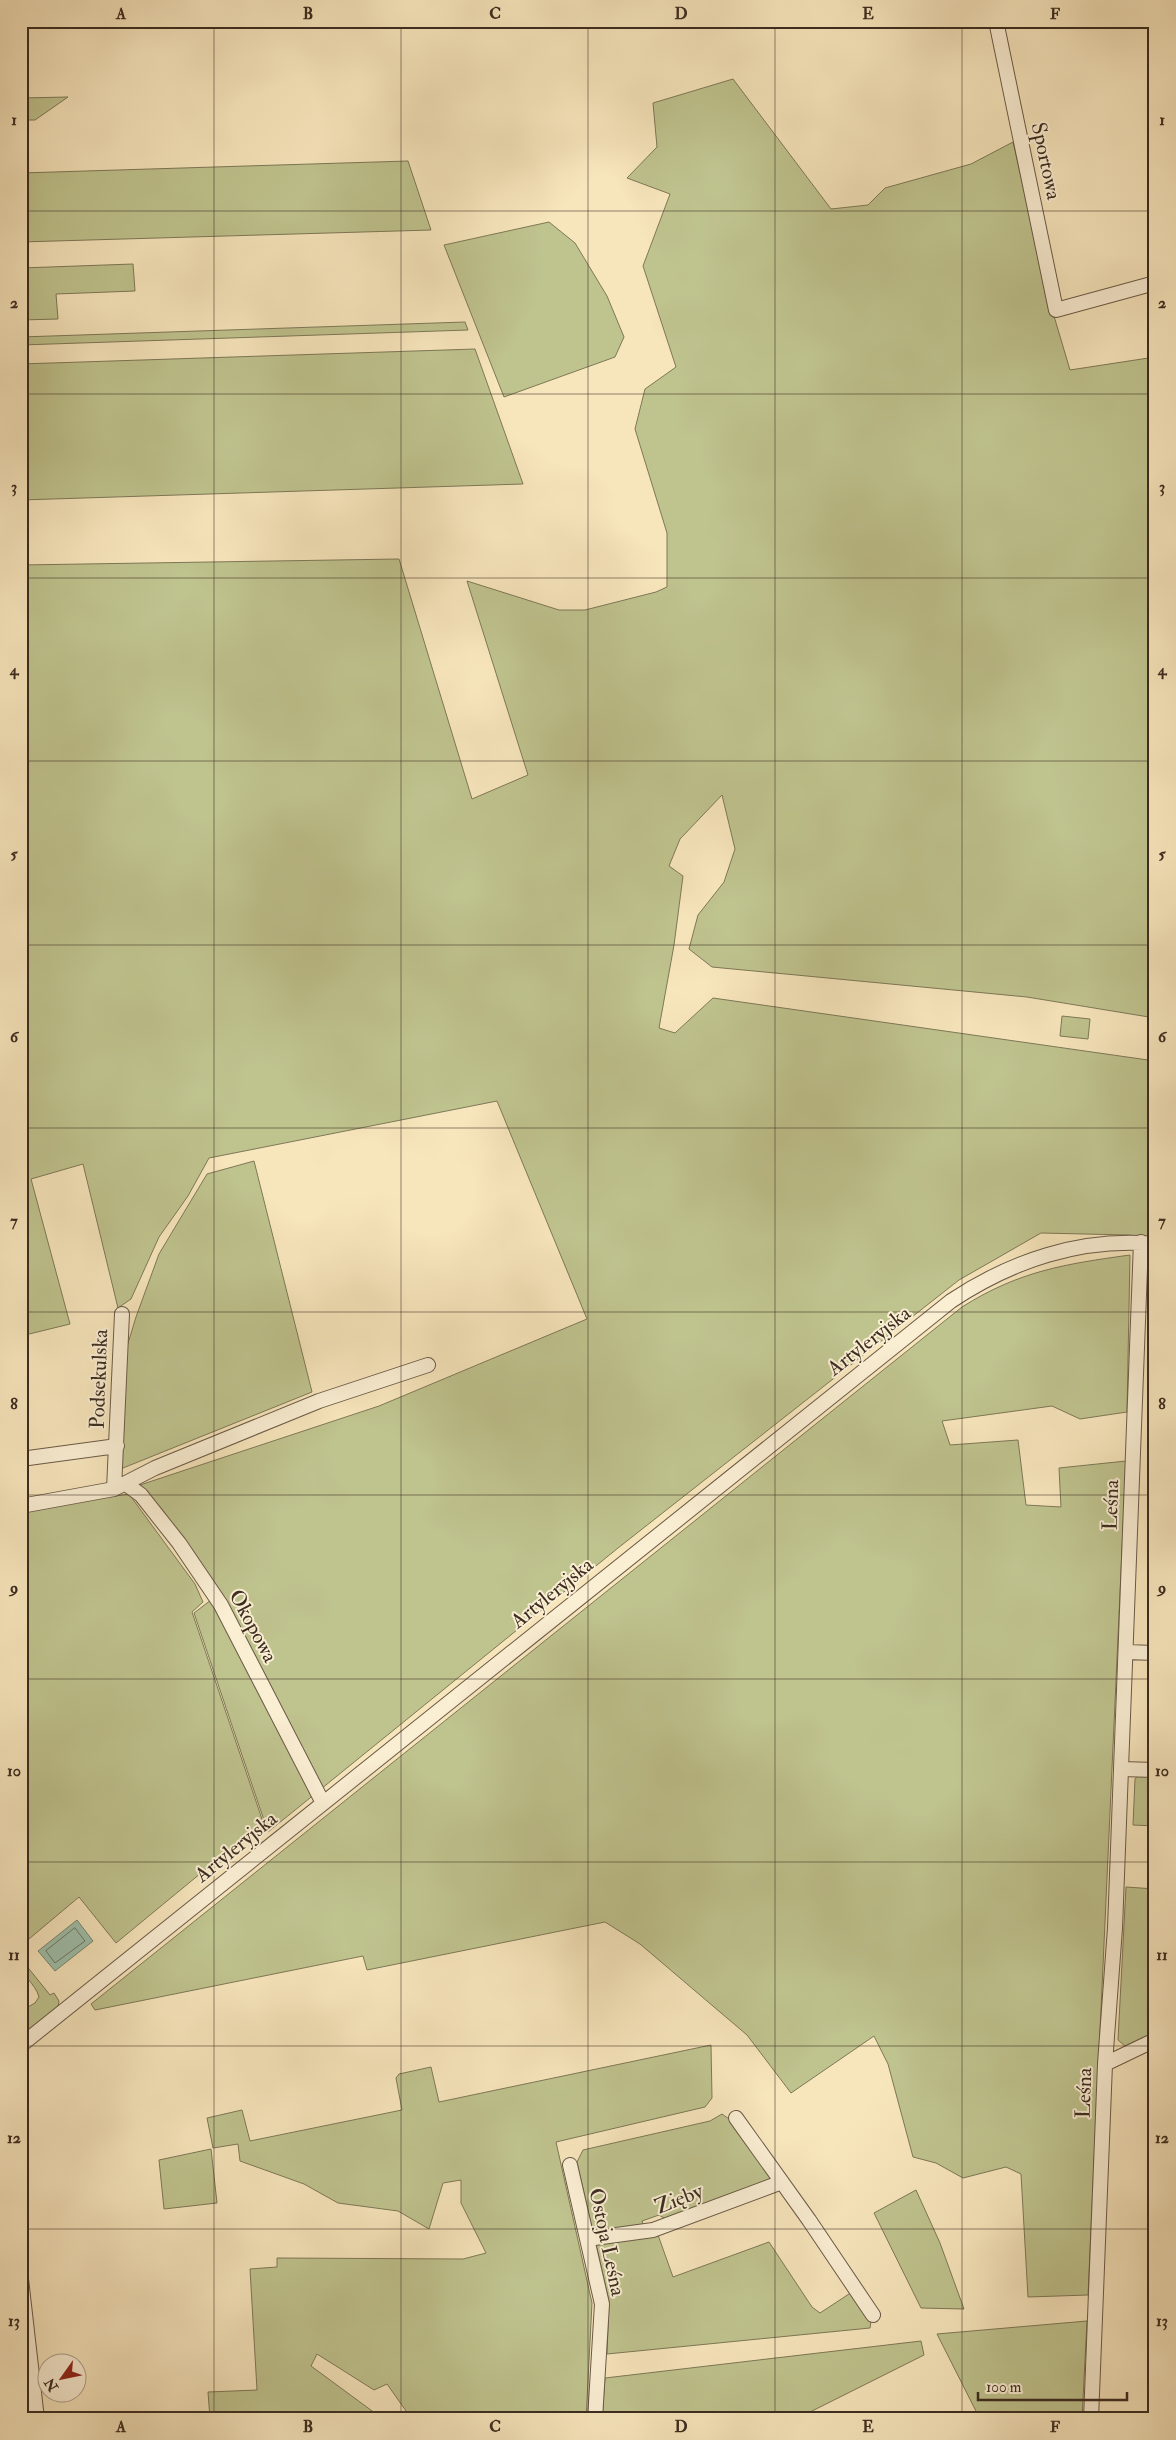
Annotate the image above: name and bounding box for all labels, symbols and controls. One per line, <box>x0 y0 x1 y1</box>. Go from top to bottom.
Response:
text: A <box>115 4 127 24</box>
text: B <box>303 4 313 24</box>
text: C <box>489 4 501 24</box>
text: D <box>674 4 688 24</box>
text: E <box>862 4 874 24</box>
text: F <box>1050 4 1060 24</box>
text: 1 <box>11 110 17 130</box>
text: 1 <box>1159 110 1165 130</box>
street label: Sportowa <box>1025 120 1067 203</box>
text: 2 <box>10 293 18 313</box>
text: 2 <box>1158 293 1166 313</box>
text: 3 <box>11 477 17 497</box>
text: 3 <box>1159 477 1165 497</box>
text: 4 <box>9 660 20 680</box>
text: 4 <box>1157 660 1168 680</box>
text: 5 <box>10 844 18 864</box>
text: 5 <box>1158 844 1166 864</box>
text: 6 <box>10 1027 20 1047</box>
text: 6 <box>1158 1027 1168 1047</box>
text: 7 <box>10 1211 18 1231</box>
text: 7 <box>1158 1211 1166 1231</box>
street label: Artyleryjska <box>821 1300 917 1383</box>
street label: Podsekulska <box>84 1328 114 1429</box>
text: 8 <box>10 1394 18 1414</box>
text: 8 <box>1158 1394 1166 1414</box>
street label: Leśna <box>1097 1479 1125 1531</box>
street label: Artyleryjska <box>504 1551 599 1635</box>
text: 9 <box>8 1578 18 1598</box>
text: 9 <box>1156 1578 1166 1598</box>
street label: Okopowa <box>223 1585 284 1667</box>
text: 10 <box>7 1761 21 1781</box>
text: 10 <box>1155 1761 1169 1781</box>
street label: Artyleryjska <box>188 1805 283 1889</box>
text: 11 <box>8 1945 20 1965</box>
text: 11 <box>1156 1945 1168 1965</box>
street label: Leśna <box>1070 2067 1098 2119</box>
text: 12 <box>7 2128 21 2148</box>
text: 12 <box>1155 2128 1169 2148</box>
street label: Zięby <box>651 2177 708 2220</box>
street label: Ostoja Leśna <box>582 2186 632 2299</box>
text: 13 <box>8 2311 20 2331</box>
text: 13 <box>1156 2311 1168 2331</box>
north arrow <box>38 2352 88 2402</box>
scale bar <box>978 2370 1127 2402</box>
text: N <box>41 2375 63 2396</box>
text: 100 m <box>986 2378 1022 2397</box>
text: A <box>115 2417 127 2437</box>
text: B <box>303 2417 313 2437</box>
text: C <box>489 2417 501 2437</box>
text: D <box>674 2417 688 2437</box>
text: E <box>862 2417 874 2437</box>
text: F <box>1050 2417 1060 2437</box>

